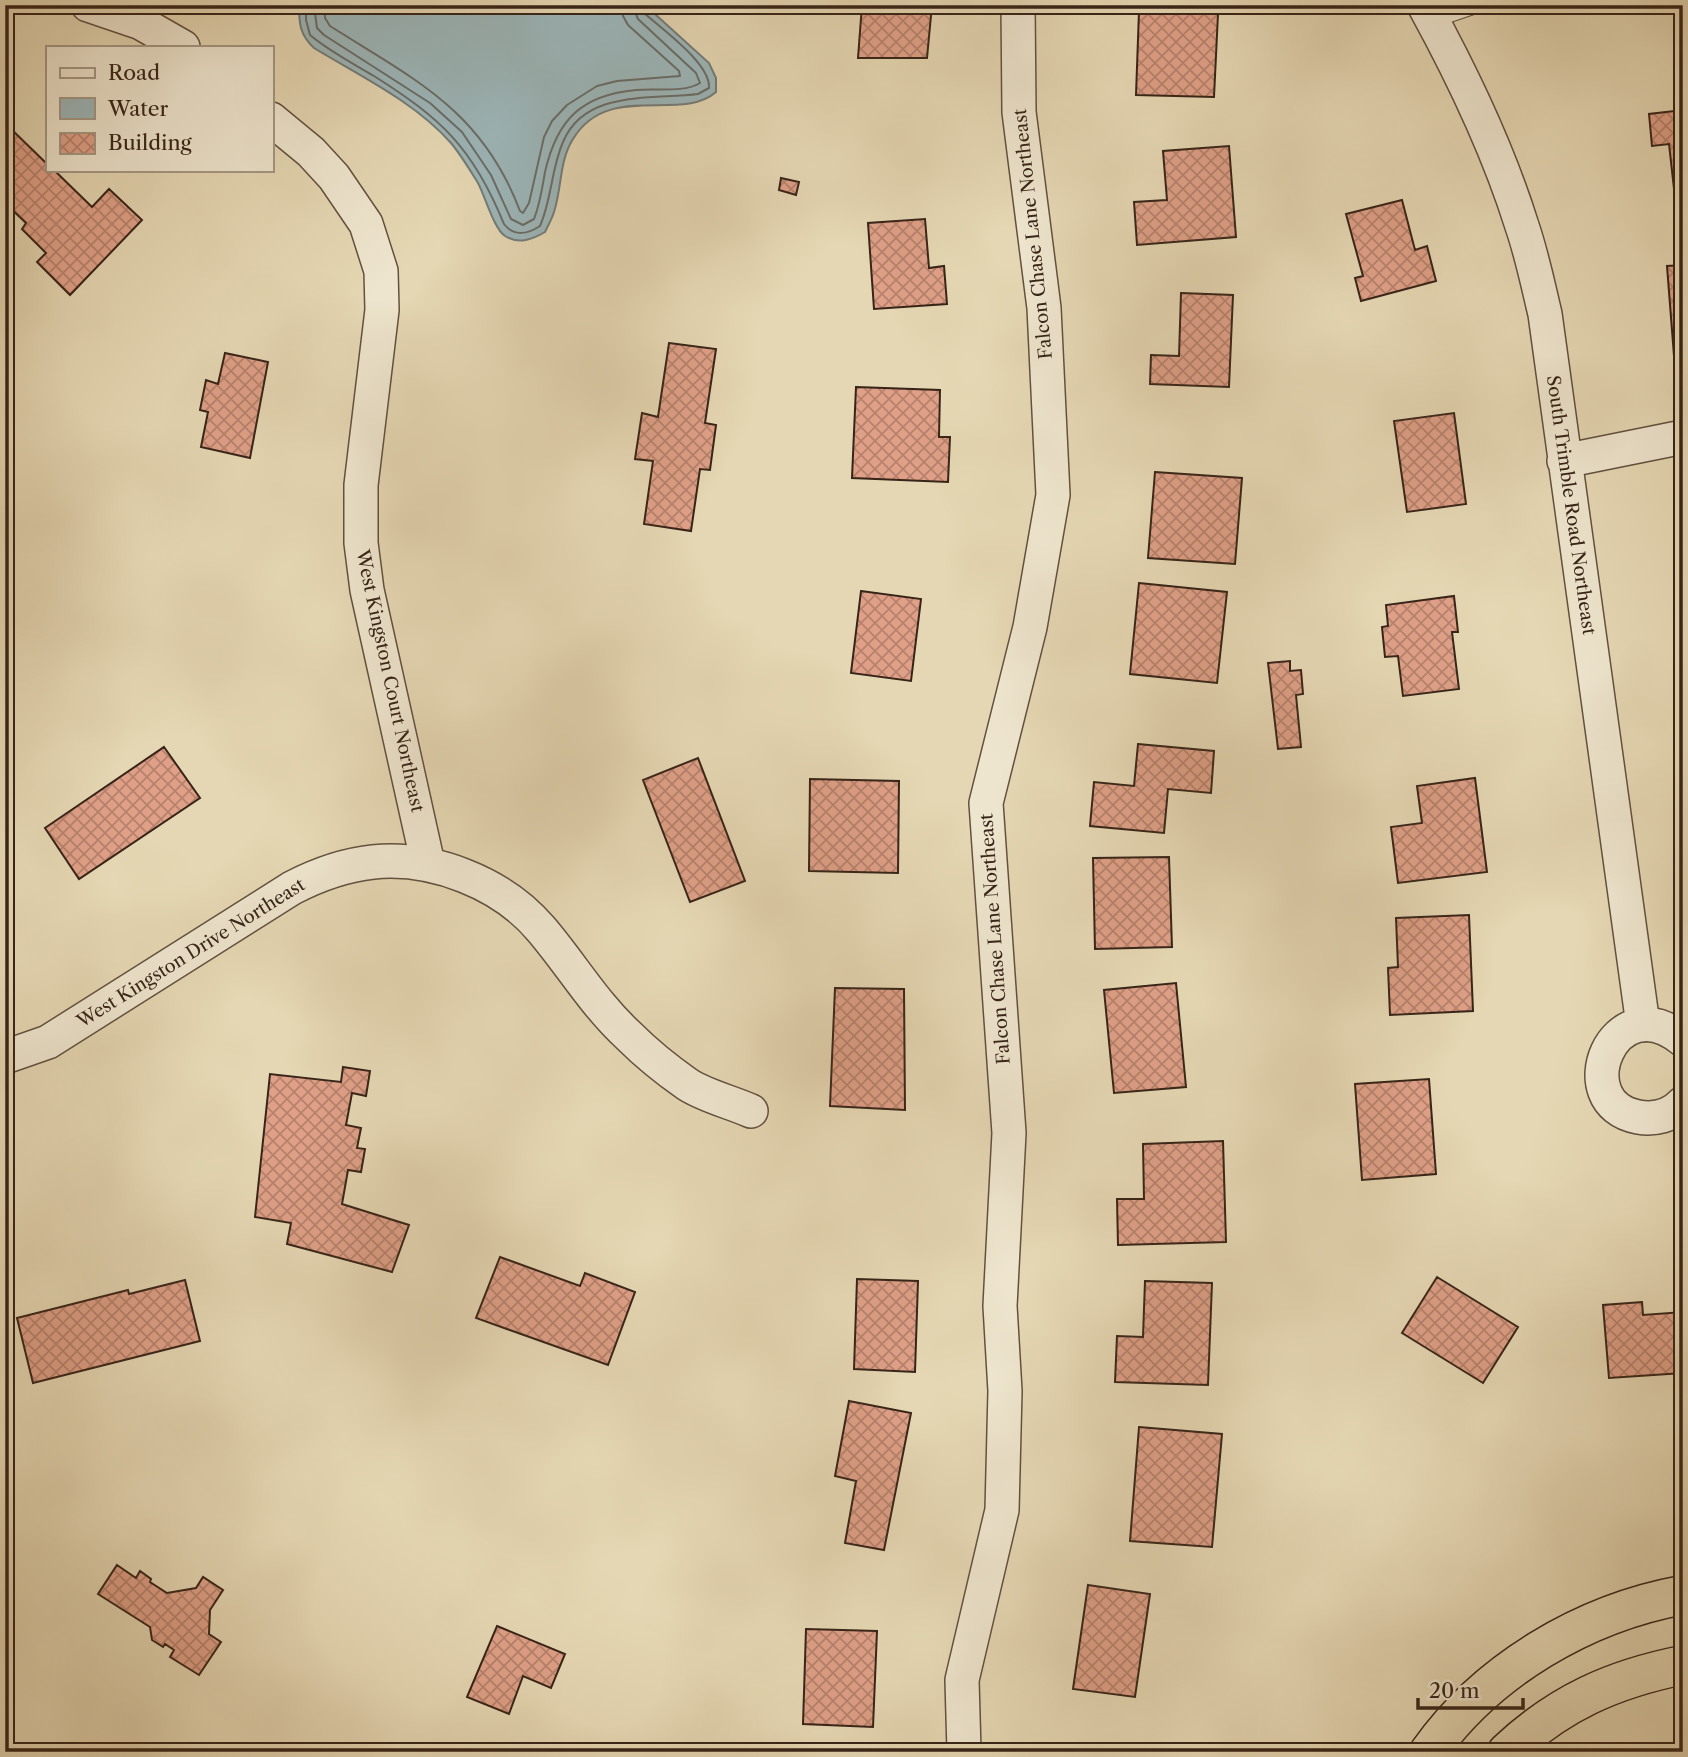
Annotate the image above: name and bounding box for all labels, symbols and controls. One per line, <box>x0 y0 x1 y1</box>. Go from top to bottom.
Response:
legend <box>46 46 273 172</box>
text: Road <box>108 60 160 85</box>
text: Water <box>107 96 168 121</box>
street label: Falcon Chase Lane Northeast <box>1009 107 1057 360</box>
text: Building <box>108 130 193 155</box>
street label: South Trimble Road Northeast <box>1542 374 1600 637</box>
street label: West Kingston Court Northeast <box>351 547 429 815</box>
street label: Falcon Chase Lane Northeast <box>975 812 1015 1065</box>
street label: West Kingston Drive Northeast <box>72 873 310 1033</box>
scale bar <box>1418 1666 1524 1710</box>
text: 20 m <box>1429 1678 1480 1703</box>

